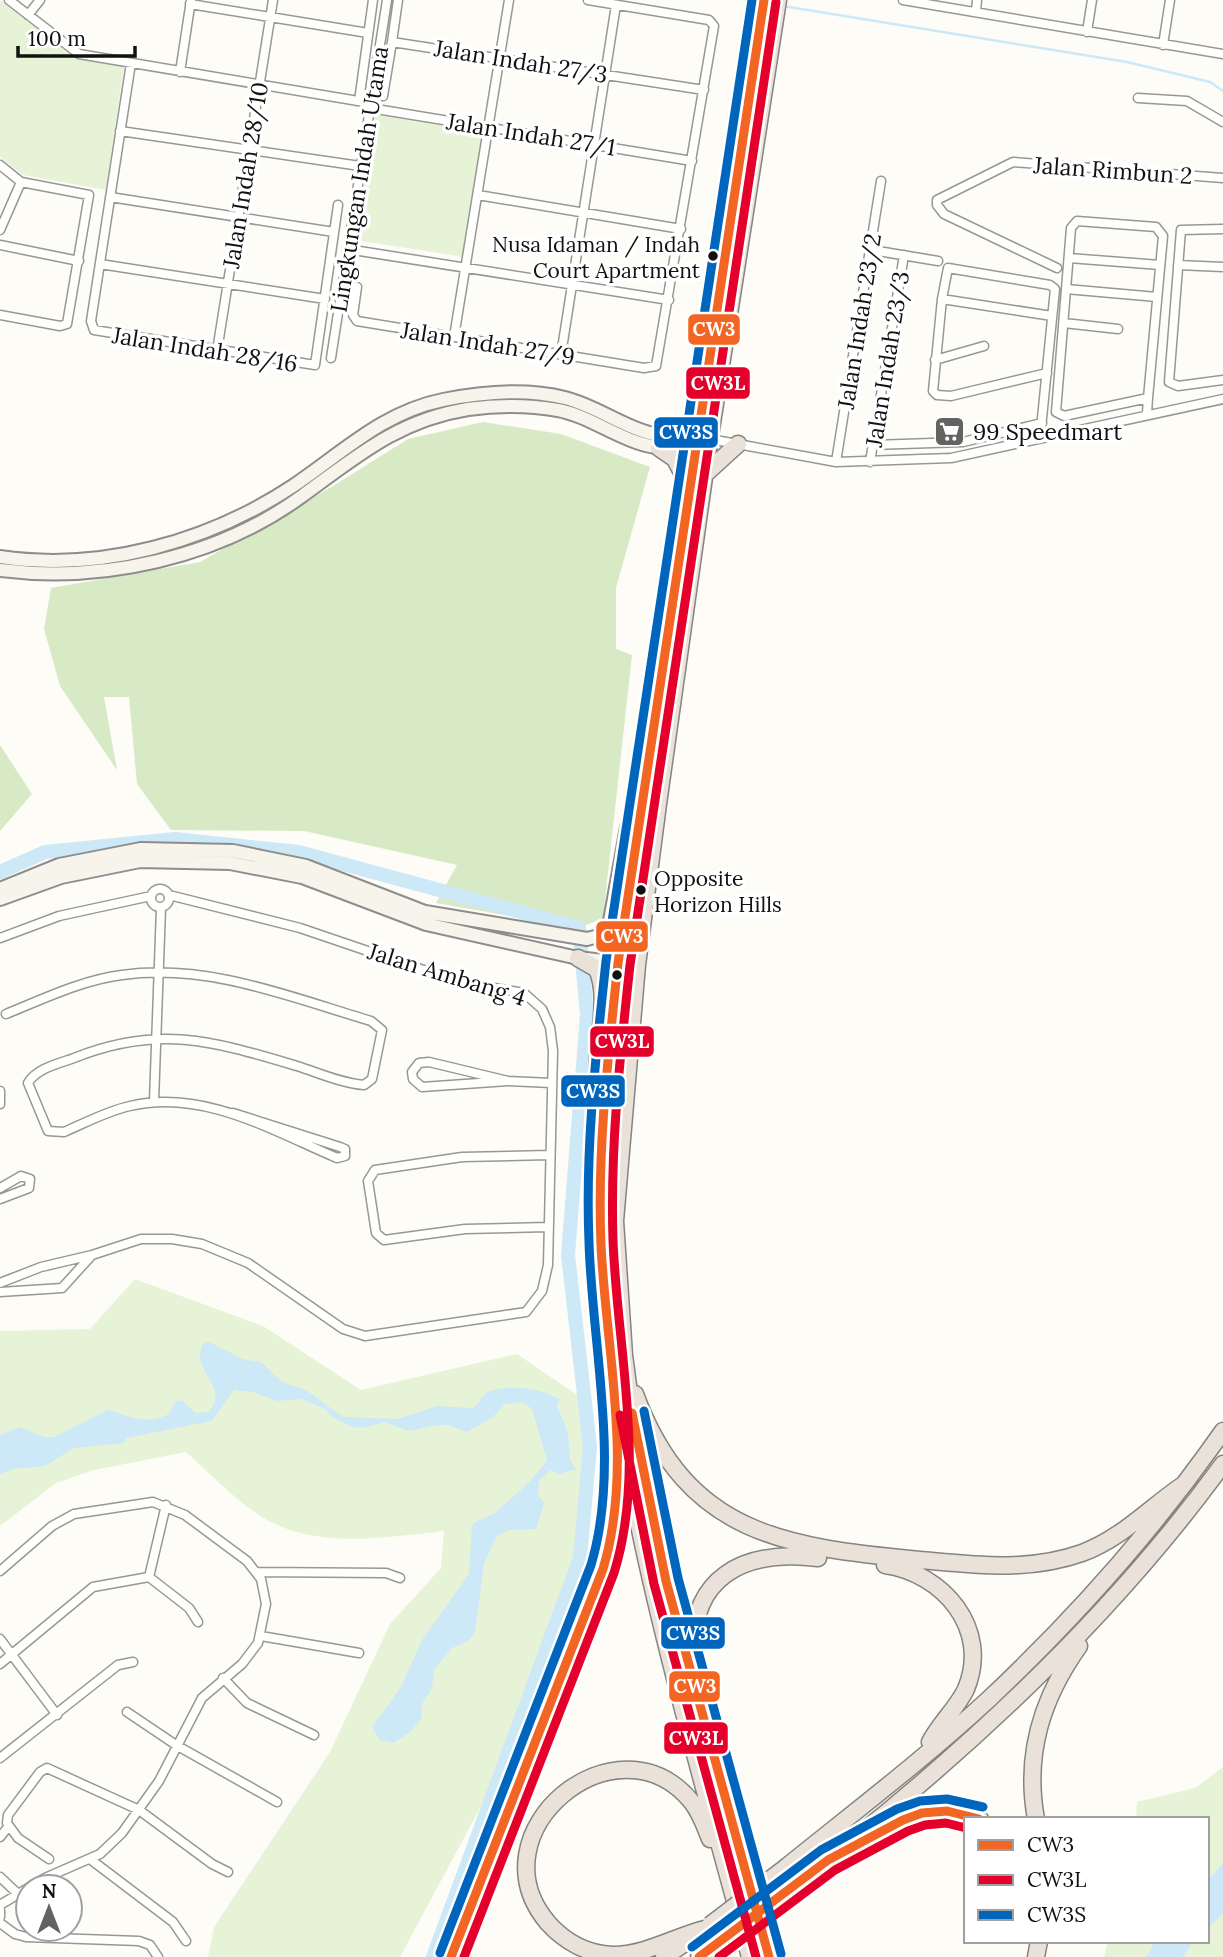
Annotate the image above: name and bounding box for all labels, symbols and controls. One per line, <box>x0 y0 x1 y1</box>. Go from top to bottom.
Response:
scale bar <box>18 14 135 58</box>
text: 100 m <box>28 25 86 52</box>
street label: Jalan Indah 27/3 <box>431 33 610 90</box>
street label: Lingkungan Indah Utama <box>324 44 394 314</box>
street label: Jalan Indah 28/10 <box>216 80 275 271</box>
street label: Jalan Indah 27/1 <box>443 106 618 163</box>
street label: Jalan Rimbun 2 <box>1032 150 1193 190</box>
place label: Nusa Idaman / Indah Court Apartment <box>492 231 701 284</box>
street label: Jalan Indah 23/2 <box>831 231 888 412</box>
marker: Nusa Idaman / Indah Court Apartment <box>706 249 720 263</box>
street label: Jalan Indah 23/3 <box>859 269 916 450</box>
line badge: CW3 <box>687 313 741 346</box>
street label: Jalan Indah 27/9 <box>398 315 577 372</box>
text: CW3 <box>693 317 735 341</box>
street label: Jalan Indah 28/16 <box>109 320 300 379</box>
line badge: CW3L <box>685 366 751 400</box>
text: CW3L <box>691 371 746 395</box>
supermarket icon: 99 Speedmart <box>933 414 967 448</box>
line badge: CW3S <box>653 416 719 449</box>
place label: 99 Speedmart <box>973 417 1122 446</box>
text: CW3S <box>659 420 713 444</box>
place label: Opposite Horizon Hills <box>654 865 782 918</box>
marker: Opposite Horizon Hills <box>634 883 648 897</box>
line badge: CW3 <box>595 920 649 953</box>
text: CW3 <box>601 924 643 948</box>
street label: Jalan Ambang 4 <box>364 936 529 1012</box>
unlabelled marker <box>610 968 624 982</box>
line badge: CW3L <box>589 1025 655 1058</box>
text: CW3L <box>595 1029 650 1053</box>
line badge: CW3S <box>560 1074 626 1108</box>
text: CW3S <box>566 1079 620 1103</box>
line badge: CW3S <box>660 1616 726 1650</box>
text: CW3S <box>666 1621 720 1645</box>
line badge: CW3 <box>668 1670 721 1703</box>
text: CW3 <box>674 1674 716 1698</box>
line badge: CW3L <box>663 1721 729 1755</box>
text: CW3L <box>669 1726 724 1750</box>
legend <box>964 1817 1209 1943</box>
text: CW3 <box>1027 1831 1074 1858</box>
text: CW3L <box>1027 1866 1086 1893</box>
north arrow <box>14 1873 84 1943</box>
text: N <box>42 1879 57 1903</box>
text: CW3S <box>1027 1901 1086 1928</box>

